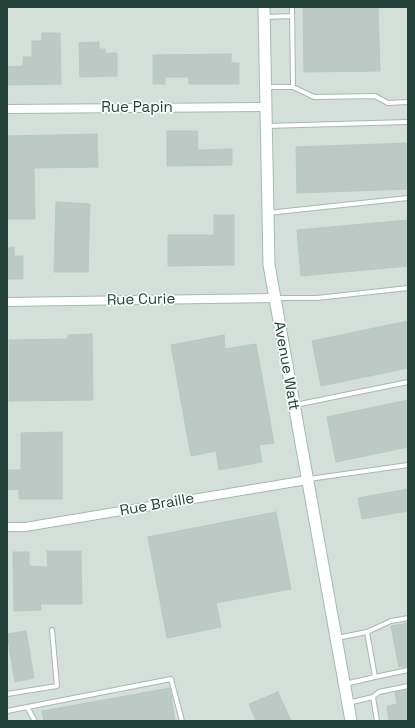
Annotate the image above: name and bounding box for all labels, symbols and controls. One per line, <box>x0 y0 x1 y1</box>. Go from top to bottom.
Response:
street label: Rue Papin <box>101 99 173 117</box>
street label: Rue Curie <box>107 290 175 310</box>
street label: Avenue Watt <box>269 320 303 412</box>
street label: Rue Braille <box>118 490 196 520</box>

